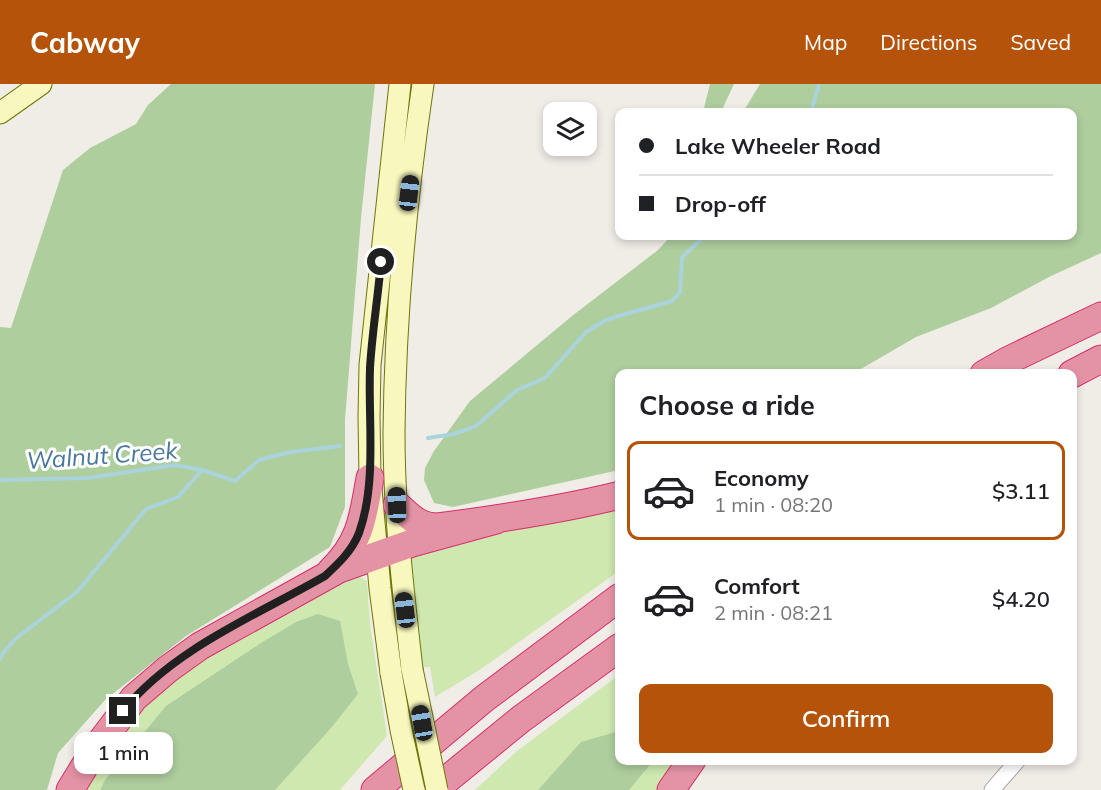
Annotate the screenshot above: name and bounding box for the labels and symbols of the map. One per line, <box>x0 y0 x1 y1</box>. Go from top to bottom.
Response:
car <box>398 174 420 212</box>
route start <box>367 248 394 275</box>
water label: Walnut Creek <box>25 435 179 475</box>
car <box>387 487 407 523</box>
car <box>394 591 416 629</box>
route end <box>109 697 136 724</box>
car <box>410 704 434 742</box>
callout: 1 min <box>74 732 172 774</box>

